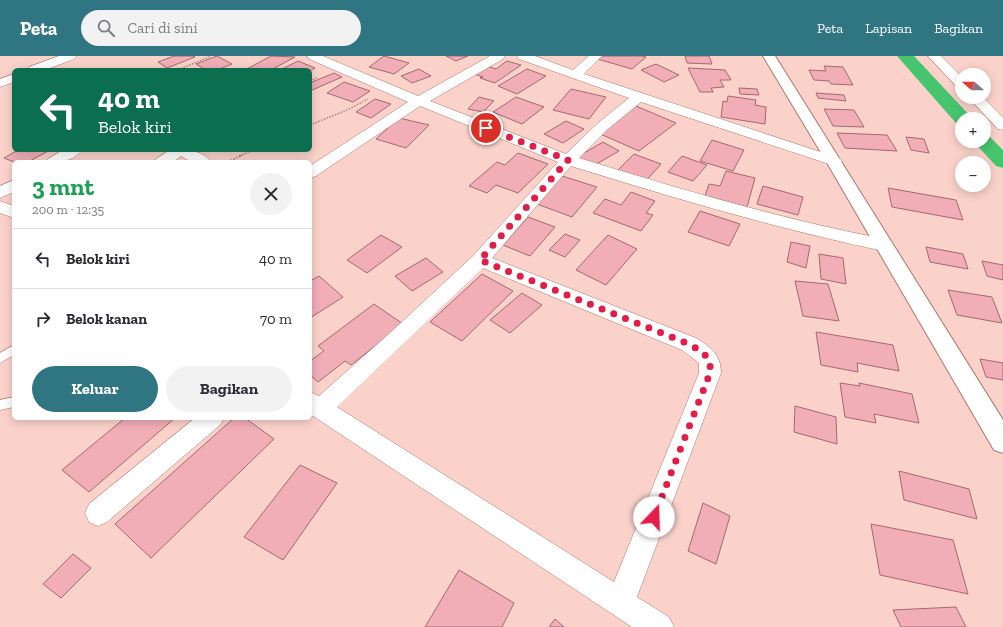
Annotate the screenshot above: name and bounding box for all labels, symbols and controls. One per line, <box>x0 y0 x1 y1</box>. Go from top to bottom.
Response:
search box <box>81 10 361 46</box>
text: Peta <box>20 17 57 40</box>
icon: search <box>95 17 117 39</box>
text: Cari di sini <box>127 19 198 37</box>
text: Peta <box>817 20 843 37</box>
text: Lapisan <box>865 20 912 37</box>
text: Bagikan <box>934 20 983 37</box>
north arrow <box>955 68 991 104</box>
map controls <box>955 68 991 192</box>
text: 40 m <box>98 82 160 115</box>
icon: left <box>32 84 84 136</box>
pin <box>469 111 503 145</box>
button: + <box>955 112 991 148</box>
text: Belok kiri <box>98 116 172 138</box>
icon: arrive <box>475 117 497 139</box>
button: − <box>955 156 991 192</box>
text: 3 mnt <box>32 172 94 201</box>
button: close <box>250 173 292 215</box>
text: 200 m · 12:35 <box>32 202 104 217</box>
icon: left <box>32 248 54 270</box>
text: Belok kiri <box>66 250 130 268</box>
text: 40 m <box>259 250 292 268</box>
icon: right <box>32 308 54 330</box>
text: Belok kanan <box>66 310 147 328</box>
text: 70 m <box>260 310 292 328</box>
button: Keluar <box>32 366 158 412</box>
button: Bagikan <box>166 366 292 412</box>
position arrow <box>633 496 675 538</box>

